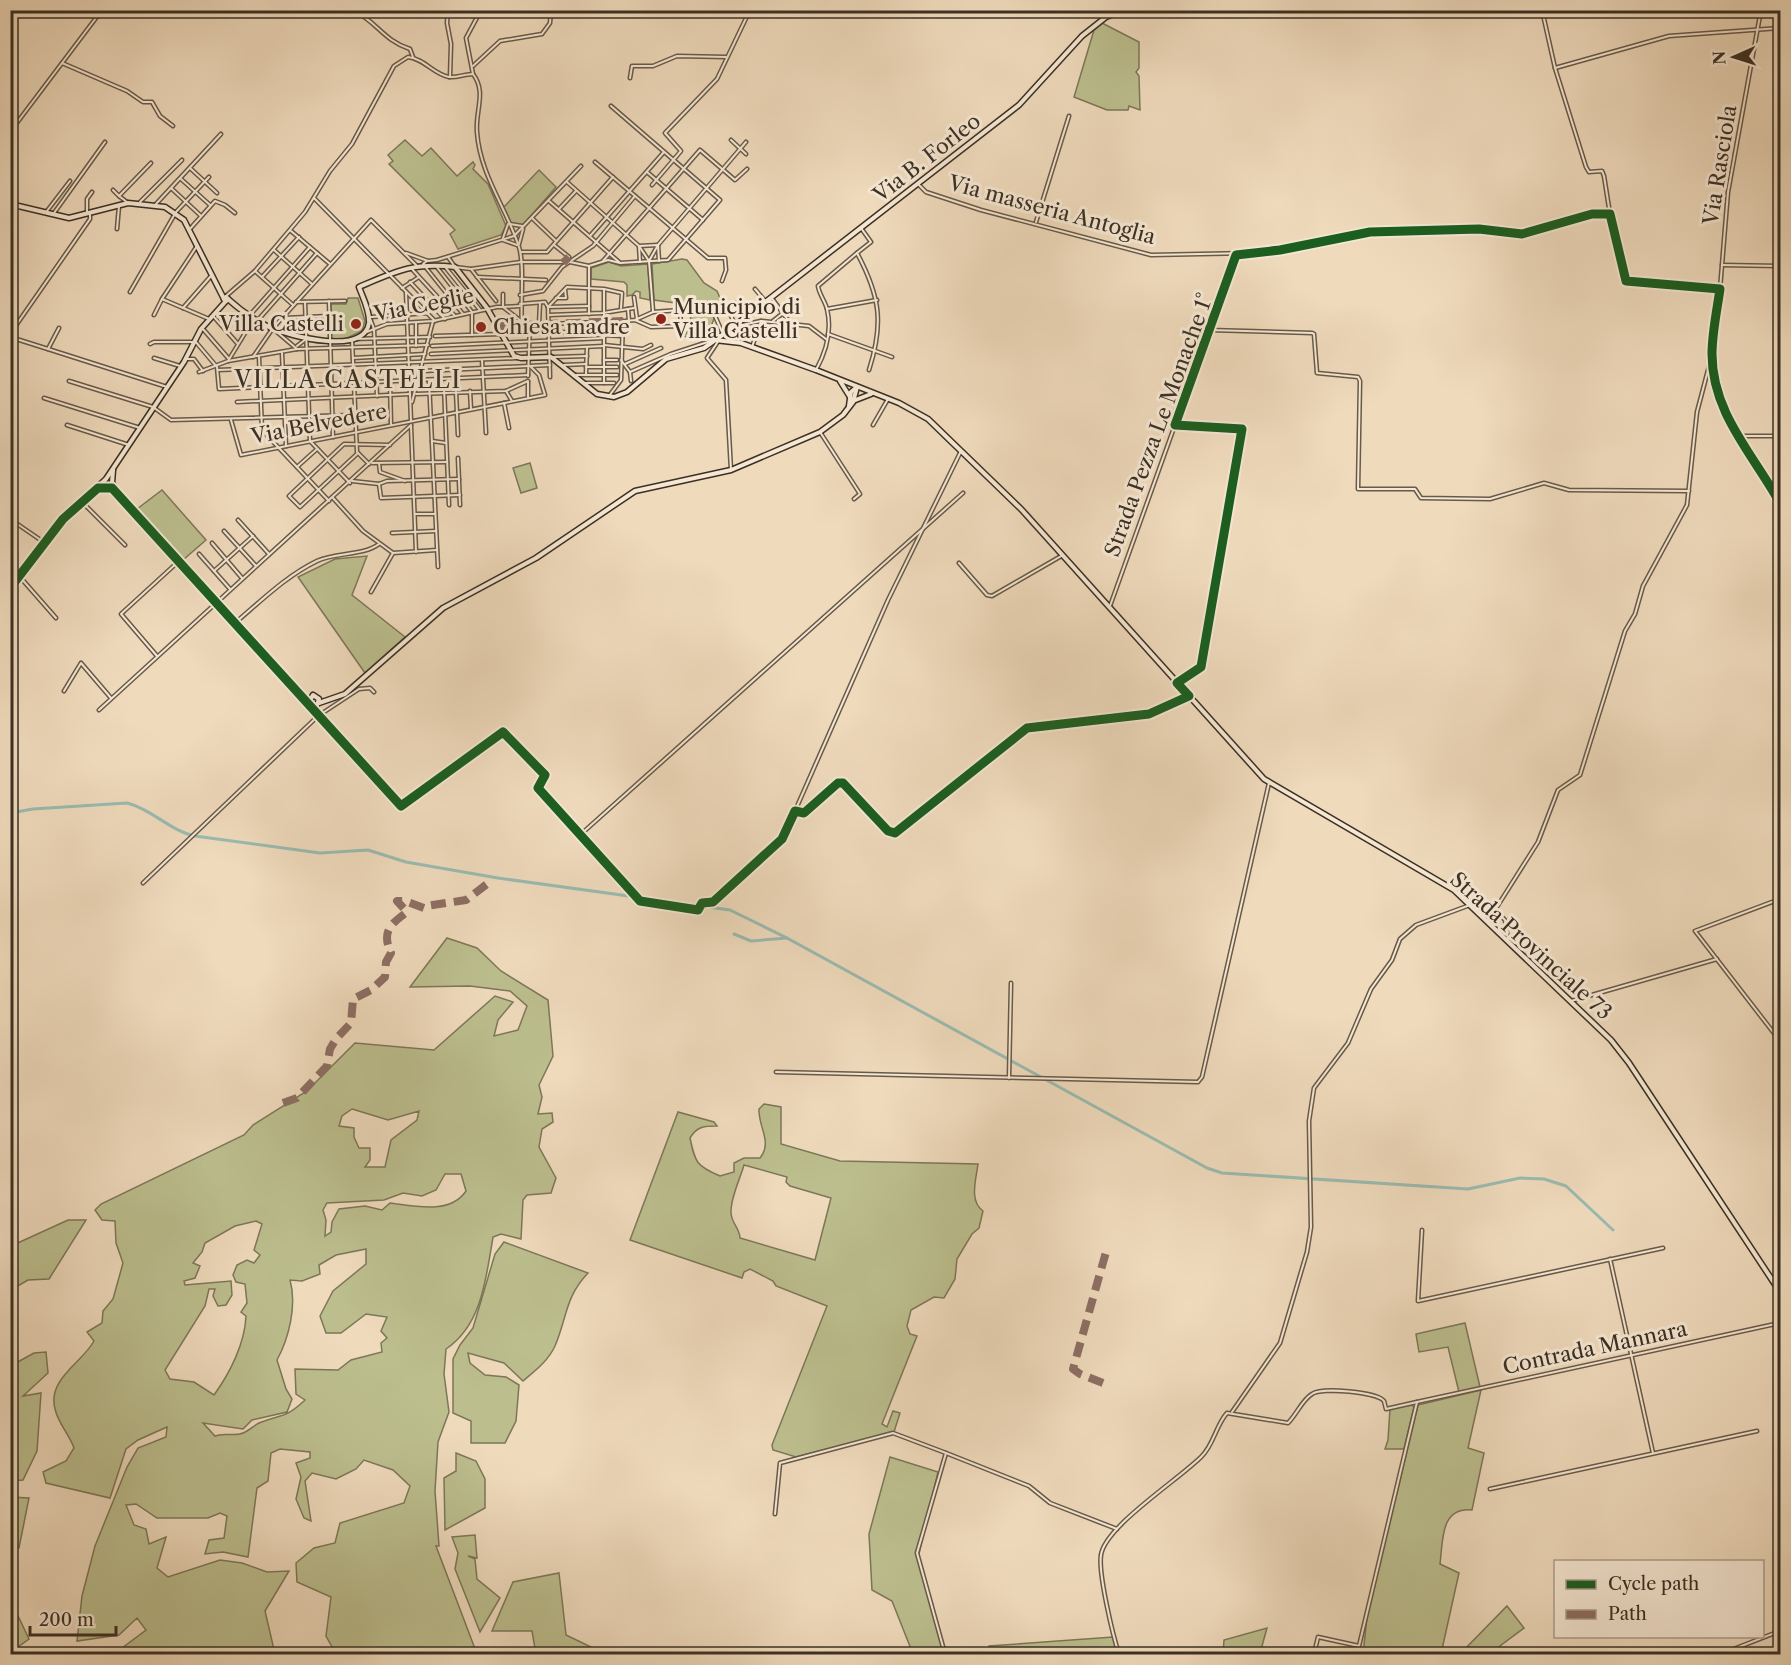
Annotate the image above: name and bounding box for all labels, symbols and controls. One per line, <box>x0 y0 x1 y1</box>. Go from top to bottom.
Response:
north arrow <box>1704 27 1764 87</box>
text: N <box>1709 50 1729 65</box>
street label: Via Rasciola <box>1698 102 1741 228</box>
street label: Via B. Forleo <box>867 108 985 208</box>
street label: Via masseria Antoglia <box>945 170 1159 249</box>
street label: Via Ceglie <box>371 283 476 327</box>
street label: Strada Pezza Le Monache 1° <box>1099 290 1218 560</box>
place label: Municipio di Villa Castelli <box>672 294 801 343</box>
place label: Villa Castelli <box>218 311 344 336</box>
marker: Municipio di Villa Castelli <box>654 312 668 326</box>
place label: Chiesa madre <box>493 314 630 339</box>
marker: Villa Castelli <box>349 317 363 331</box>
marker: Chiesa madre <box>474 320 488 334</box>
district label: VILLA CASTELLI <box>233 365 462 394</box>
street label: Via Belvedere <box>248 398 389 449</box>
street label: Strada Provinciale 73 <box>1445 867 1617 1025</box>
street label: Contrada Mannara <box>1500 1316 1690 1379</box>
legend <box>1554 1560 1764 1638</box>
text: Cycle path <box>1608 1573 1699 1595</box>
scale bar <box>30 1599 116 1637</box>
text: Path <box>1608 1603 1647 1625</box>
text: 200 m <box>39 1609 94 1631</box>

